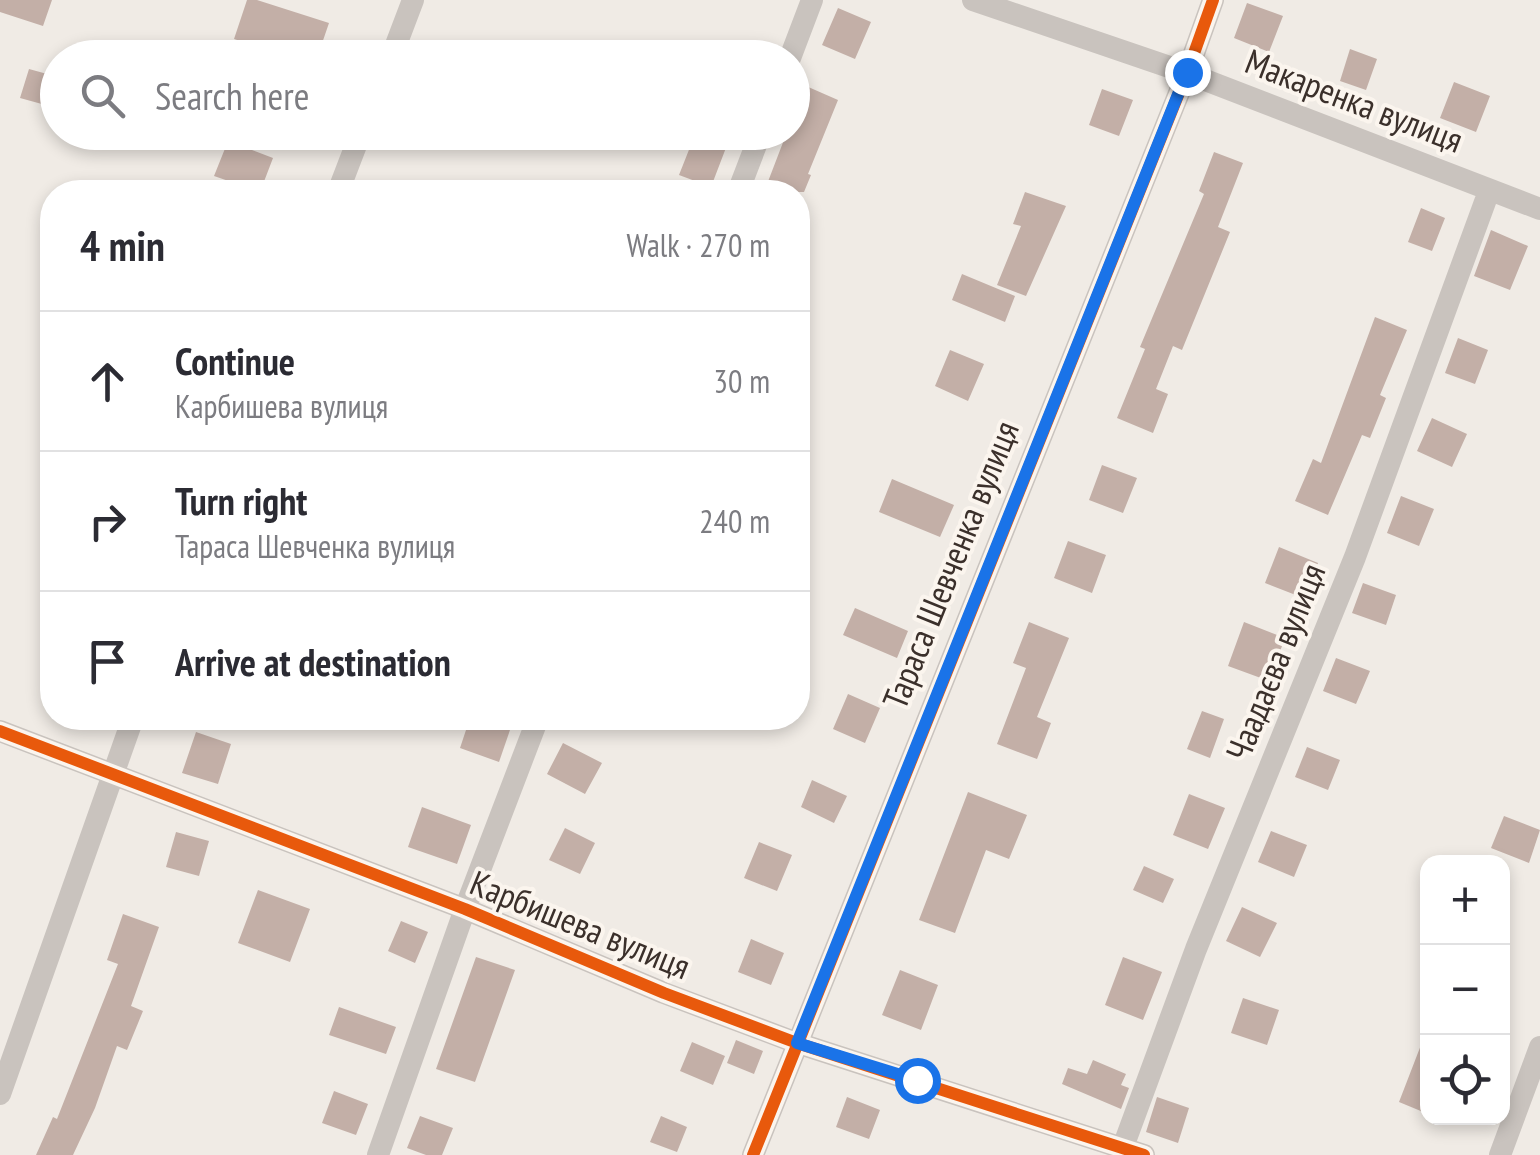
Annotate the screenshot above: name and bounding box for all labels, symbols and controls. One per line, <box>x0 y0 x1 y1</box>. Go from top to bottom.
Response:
street label: Макаренка вулиця <box>1239 38 1470 163</box>
search box <box>40 40 810 150</box>
route end <box>1165 50 1211 96</box>
icon: search <box>75 68 130 123</box>
text: Search here <box>155 71 309 120</box>
text: 4 min <box>80 218 165 273</box>
text: Walk · 270 m <box>626 224 770 266</box>
text: Continue <box>175 336 295 385</box>
icon: ahead <box>80 354 135 409</box>
text: 30 m <box>714 360 770 402</box>
text: Карбишева вулиця <box>175 385 388 427</box>
street label: Тараса Шевченка вулиця <box>871 414 1029 715</box>
text: Turn right <box>175 476 307 525</box>
icon: right <box>80 494 135 549</box>
text: 240 m <box>699 500 770 542</box>
text: Тараса Шевченка вулиця <box>175 525 455 567</box>
street label: Чаадаєва вулиця <box>1215 556 1335 767</box>
icon: arrive <box>80 634 135 689</box>
text: Arrive at destination <box>175 637 451 686</box>
map controls <box>1420 855 1510 1125</box>
button: + <box>1420 855 1510 945</box>
street label: Карбишева вулиця <box>464 859 697 989</box>
button: − <box>1420 945 1510 1035</box>
button: locate <box>1420 1035 1510 1125</box>
route start <box>895 1058 941 1104</box>

